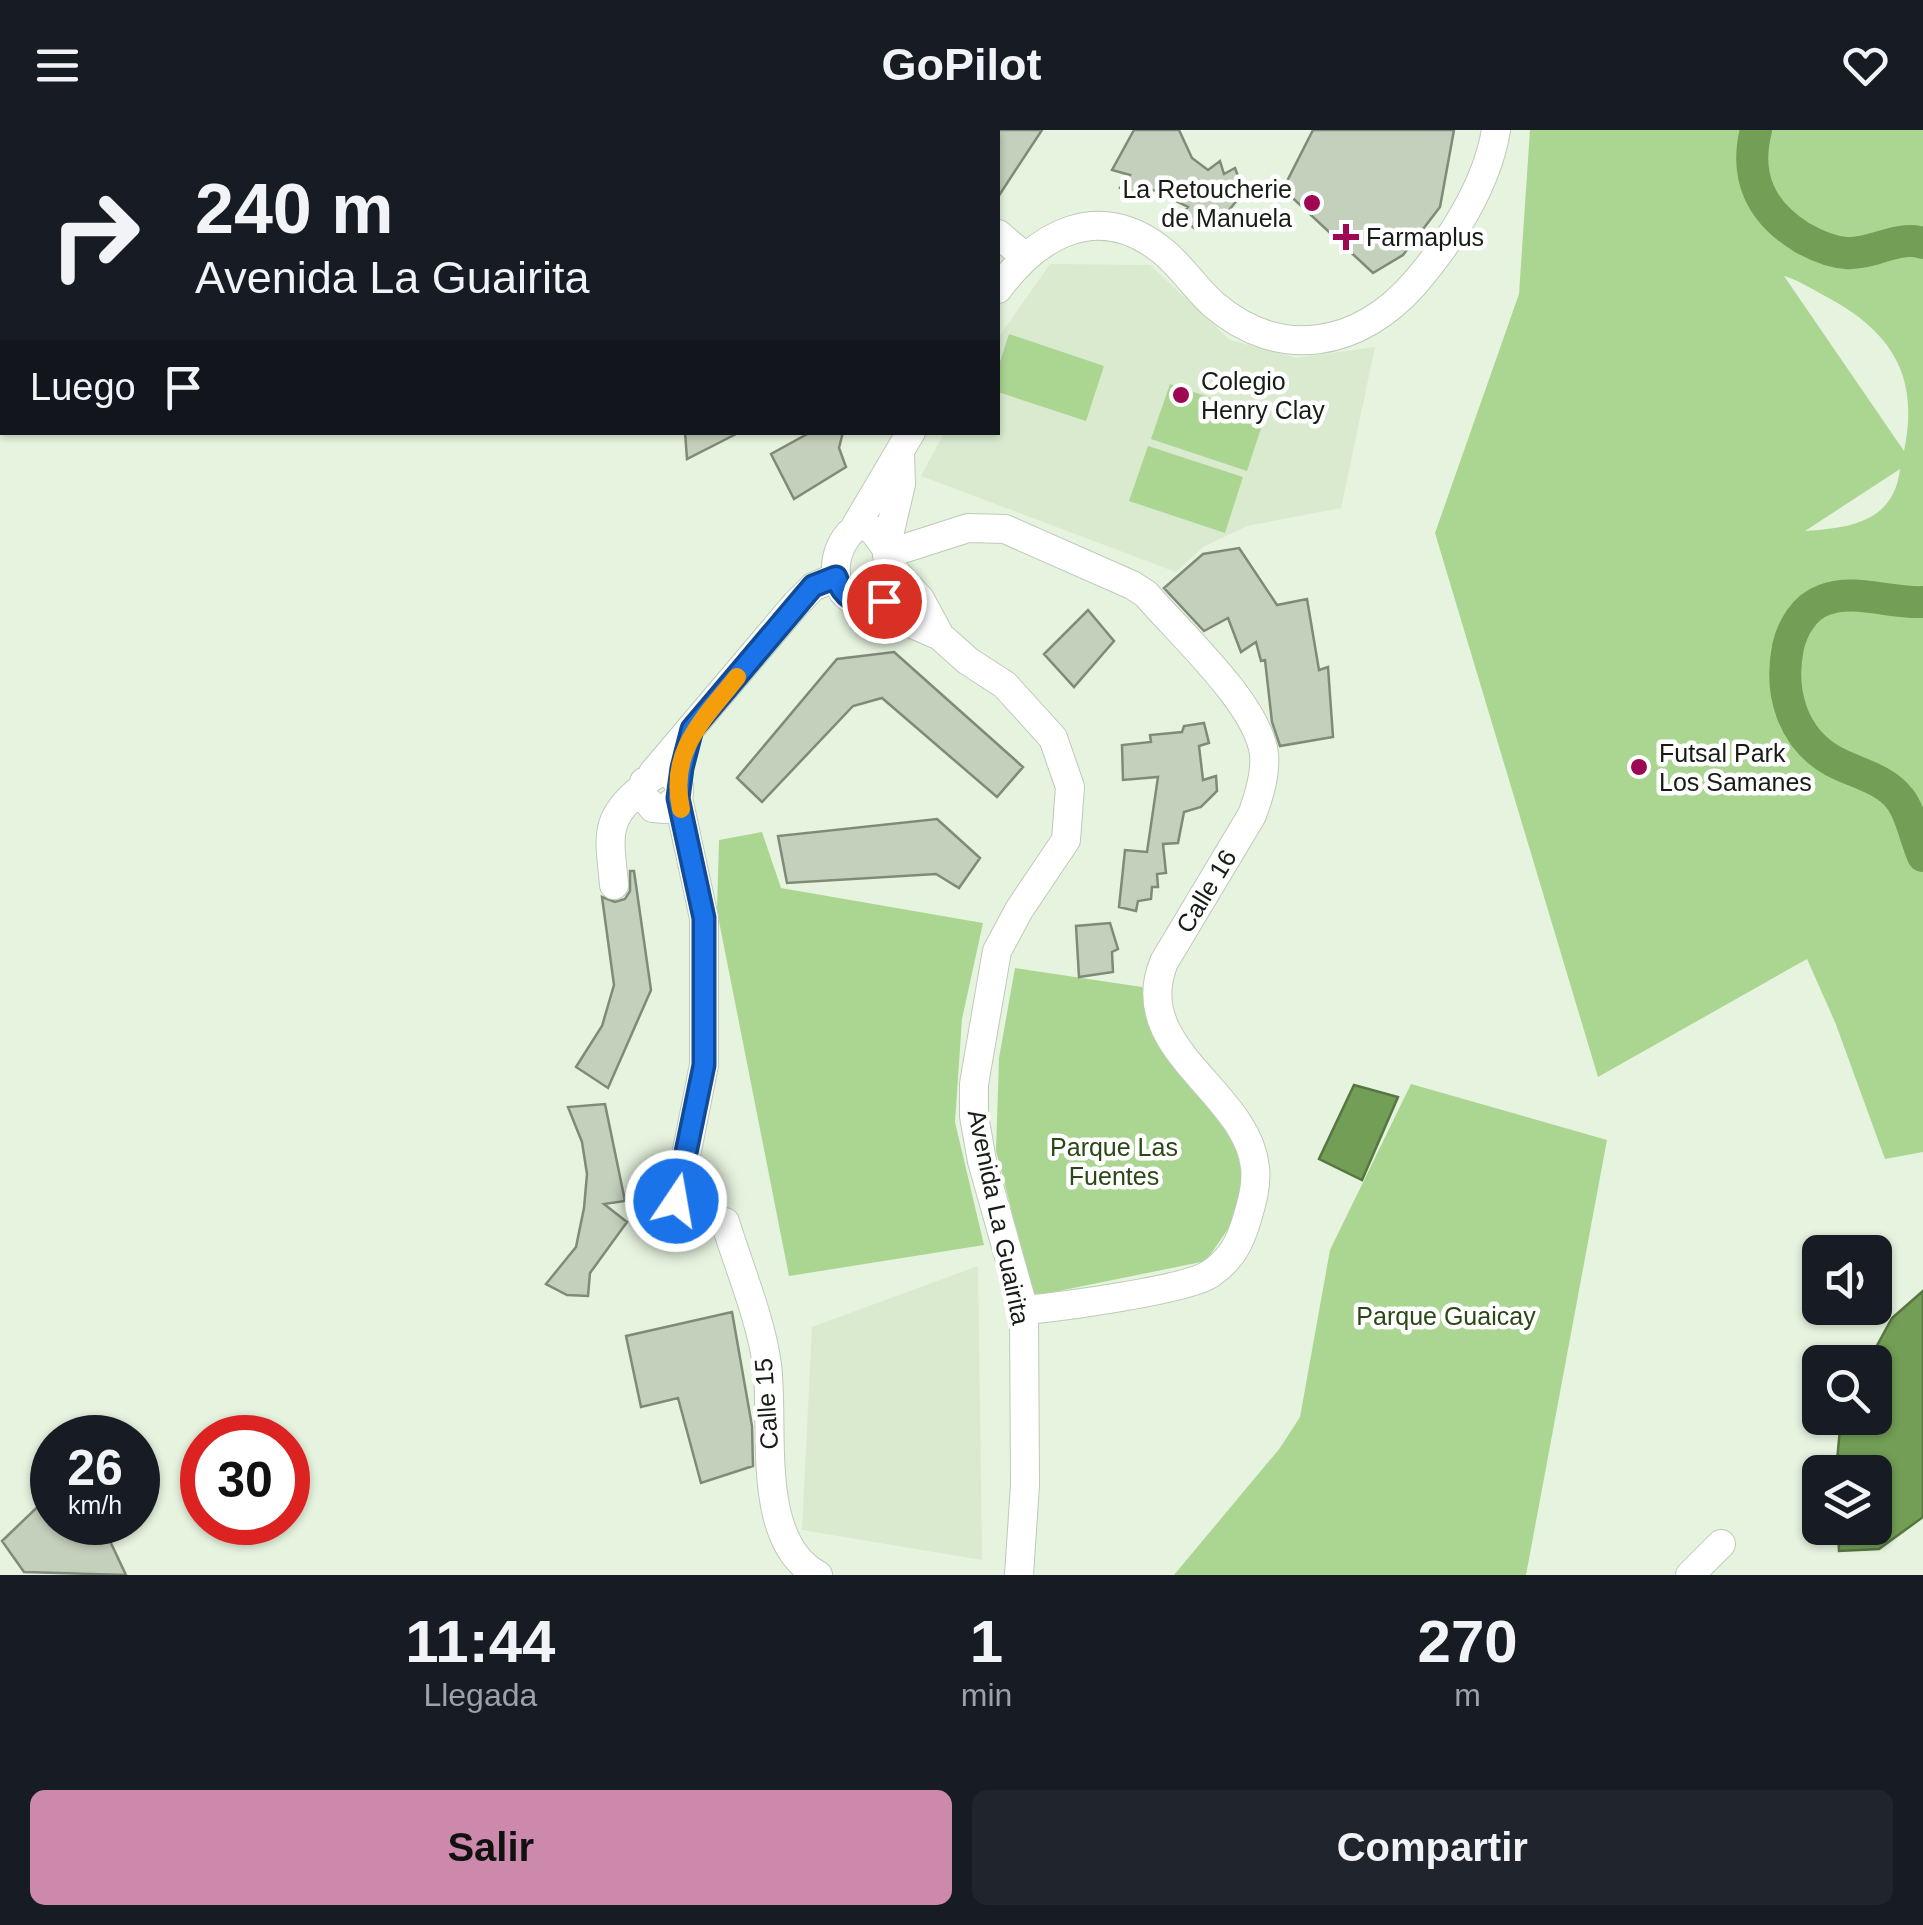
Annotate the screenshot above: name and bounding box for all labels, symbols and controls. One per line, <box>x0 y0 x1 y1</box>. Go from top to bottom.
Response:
icon: menu <box>30 38 85 93</box>
icon: heart <box>1838 38 1893 93</box>
text: GoPilot <box>882 39 1041 90</box>
icon: right <box>30 170 160 300</box>
text: 240 m <box>195 170 393 248</box>
place label: La Retoucherie de Manuela <box>1122 175 1292 232</box>
marker: La Retoucherie de Manuela <box>1301 192 1323 214</box>
place label: Farmaplus <box>1366 223 1484 251</box>
marker: Farmaplus <box>1335 226 1357 248</box>
text: Avenida La Guairita <box>195 252 589 303</box>
icon: arrive <box>156 360 211 415</box>
text: Luego <box>30 366 136 408</box>
place label: Colegio Henry Clay <box>1201 367 1325 424</box>
marker: Colegio Henry Clay <box>1170 384 1192 406</box>
pin <box>842 559 927 644</box>
icon: arrive <box>857 574 912 629</box>
place label: Futsal Park Los Samanes <box>1659 739 1812 796</box>
marker: Futsal Park Los Samanes <box>1628 756 1650 778</box>
street label: Calle 16 <box>1170 844 1242 938</box>
street label: Avenida La Guairita <box>963 1107 1035 1327</box>
park label: Parque Las Fuentes <box>1050 1133 1178 1190</box>
position arrow <box>624 1149 728 1253</box>
map controls <box>1802 1235 1892 1545</box>
button: sound <box>1802 1235 1892 1325</box>
park label: Parque Guaicay <box>1356 1302 1536 1330</box>
button: search <box>1802 1345 1892 1435</box>
street label: Calle 15 <box>749 1357 783 1451</box>
speed limit sign: 30 <box>180 1415 310 1545</box>
text: 26 <box>67 1440 123 1496</box>
button: layers <box>1802 1455 1892 1545</box>
text: km/h <box>68 1491 122 1519</box>
text: 11:44 <box>405 1608 555 1675</box>
text: 1 <box>970 1608 1003 1675</box>
text: 270 <box>1418 1608 1518 1675</box>
text: Llegada <box>423 1677 537 1713</box>
text: min <box>961 1677 1012 1713</box>
text: m <box>1454 1677 1481 1713</box>
button: Salir <box>30 1790 952 1905</box>
button: Compartir <box>972 1790 1893 1905</box>

